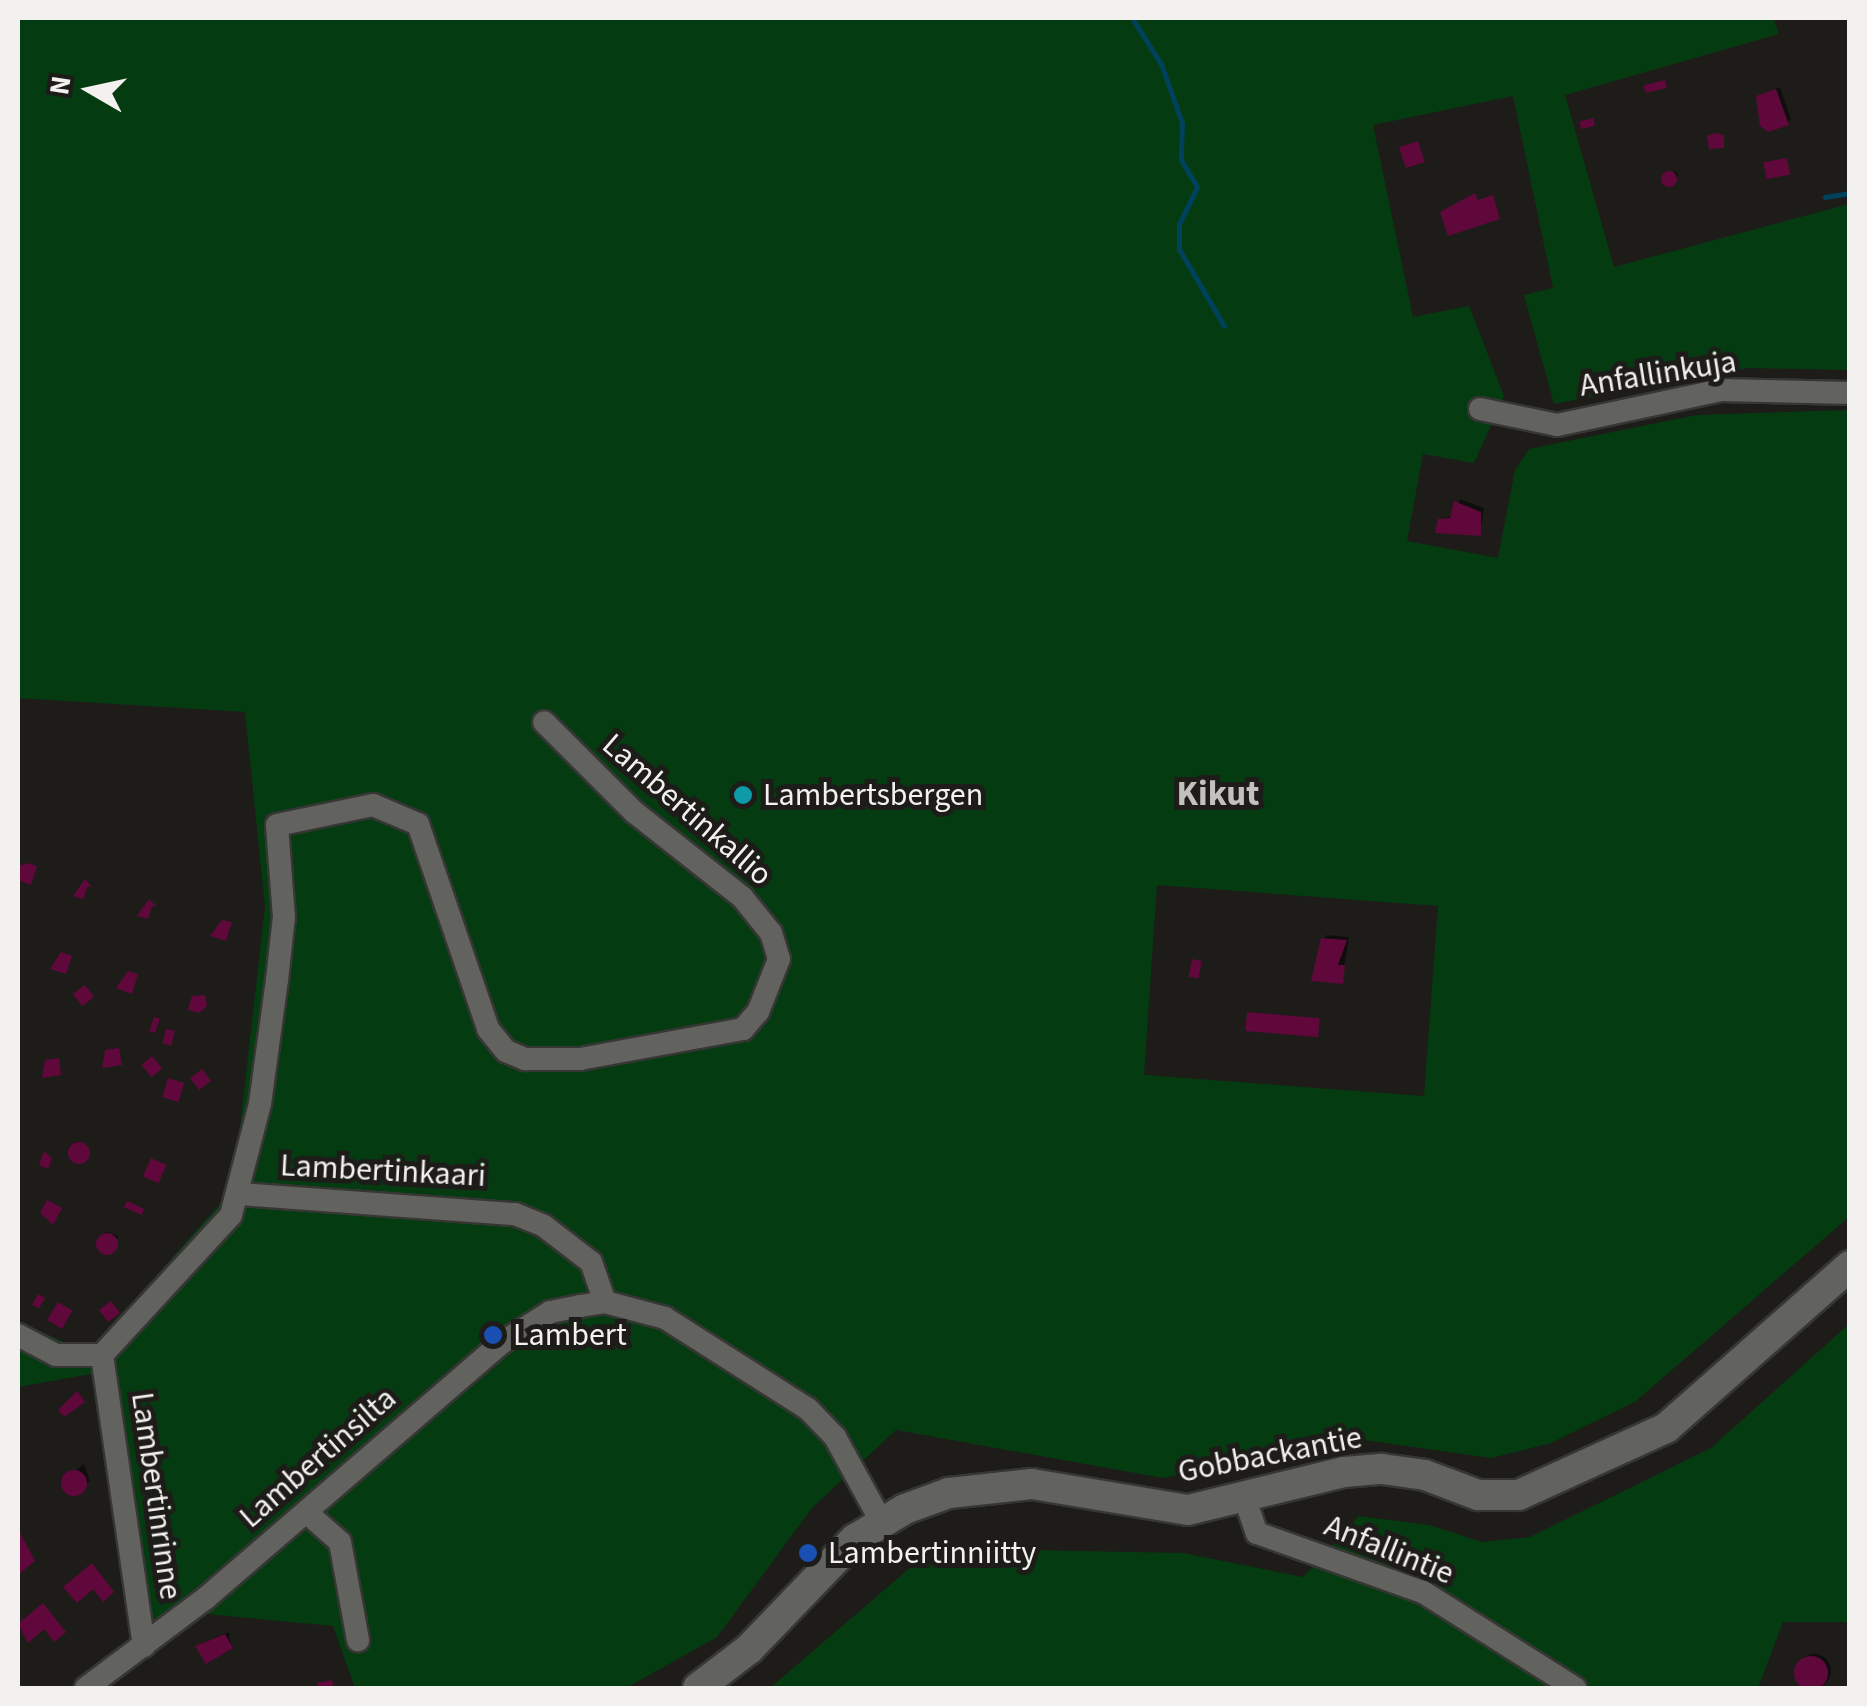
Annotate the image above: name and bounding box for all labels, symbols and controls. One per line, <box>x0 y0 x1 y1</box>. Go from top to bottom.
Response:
north arrow <box>40 40 140 140</box>
text: N <box>39 73 82 98</box>
street label: Anfallinkuja <box>1577 343 1739 405</box>
street label: Lambertinkallio <box>594 726 780 894</box>
district label: Kikut <box>1177 773 1259 815</box>
place label: Lambertsbergen <box>763 776 983 814</box>
marker: Lambertsbergen <box>732 784 754 806</box>
street label: Lambertinkaari <box>279 1146 487 1196</box>
place label: Lambert <box>513 1316 627 1354</box>
marker: Lambert <box>482 1324 504 1346</box>
street label: Lambertinsilta <box>232 1380 404 1536</box>
street label: Lambertinrinne <box>122 1390 190 1602</box>
street label: Gobbackantie <box>1175 1418 1365 1492</box>
street label: Anfallintie <box>1319 1507 1459 1593</box>
place label: Lambertinniitty <box>828 1534 1036 1572</box>
marker: Lambertinniitty <box>797 1542 819 1564</box>

